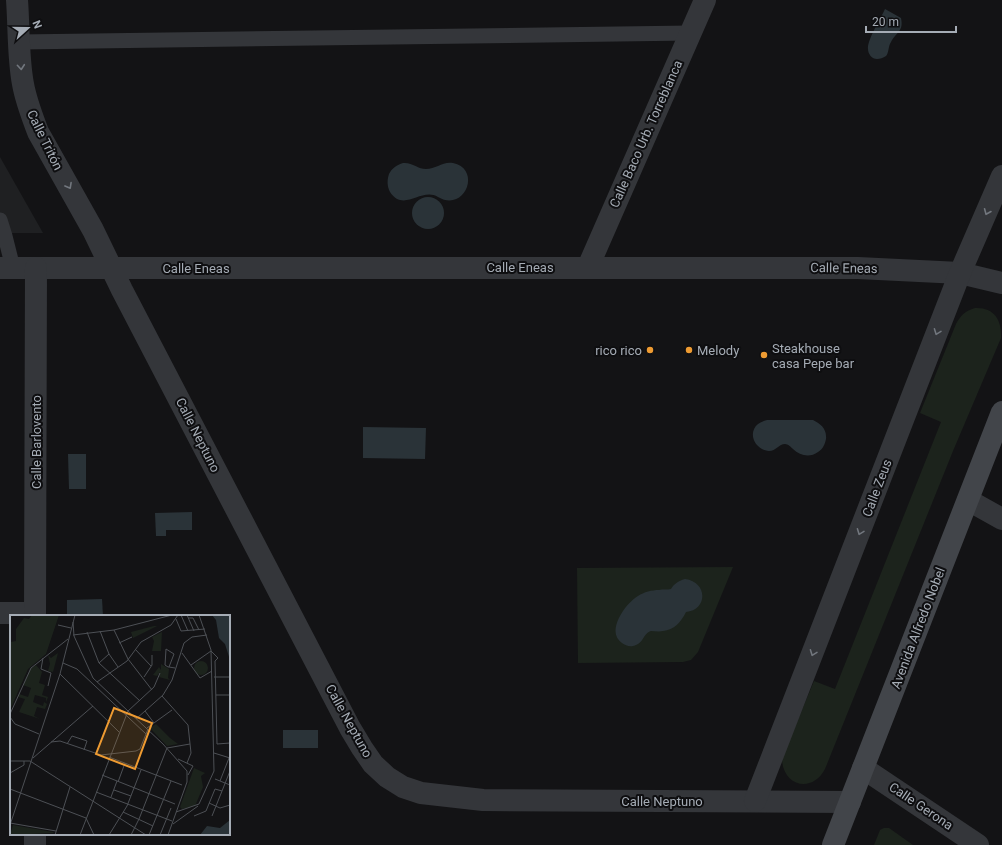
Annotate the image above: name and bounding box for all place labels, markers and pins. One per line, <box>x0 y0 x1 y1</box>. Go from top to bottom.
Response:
place label: Steakhouse casa Pepe bar <box>772 341 855 371</box>
place label: rico rico <box>595 343 642 358</box>
place label: Melody <box>697 343 739 358</box>
marker: rico rico <box>645 345 655 355</box>
marker: Melody <box>684 345 694 355</box>
marker: Steakhouse casa Pepe bar <box>759 350 769 360</box>

